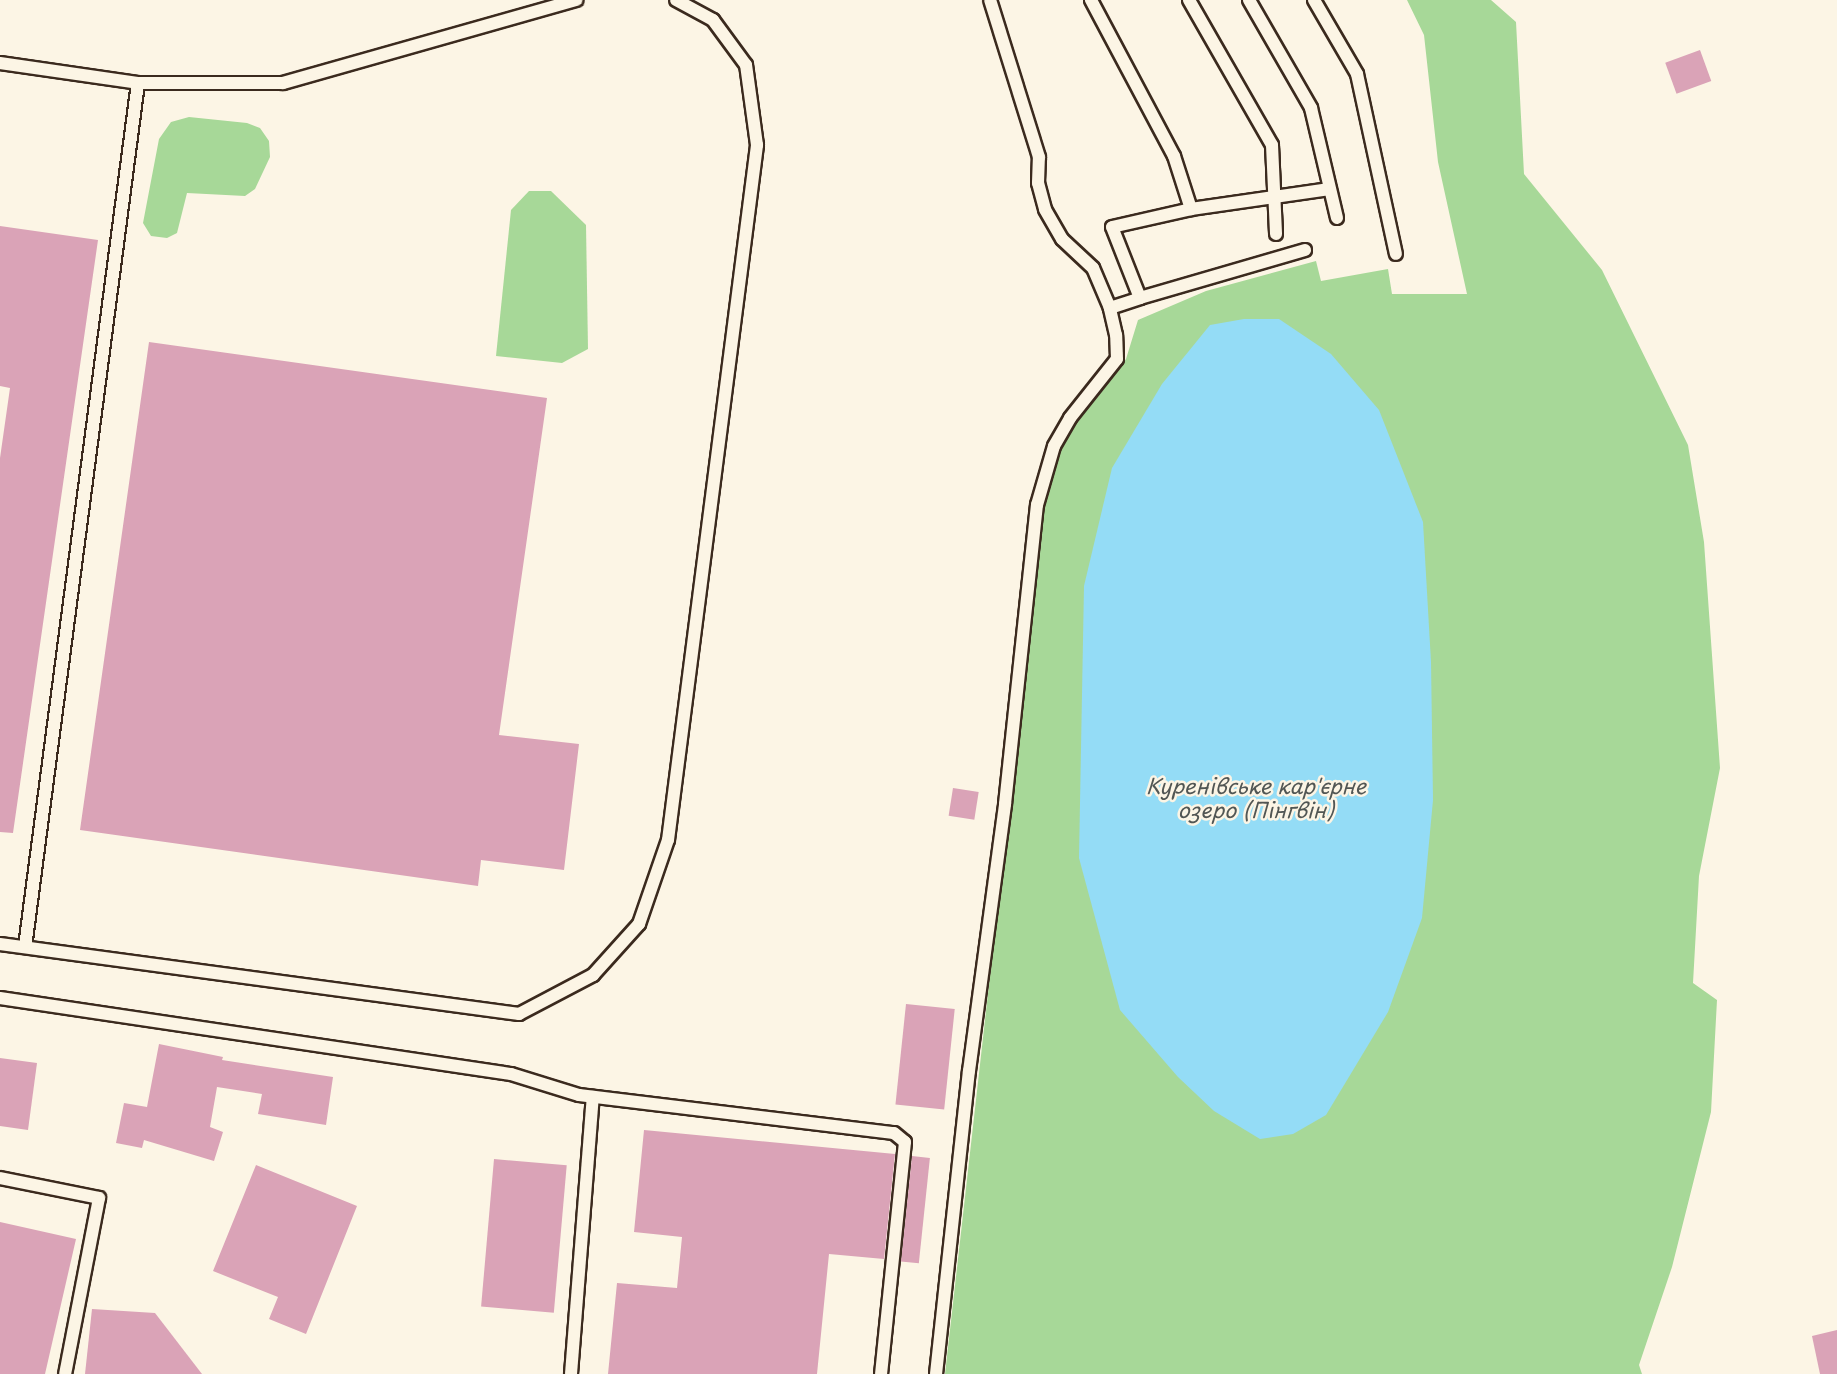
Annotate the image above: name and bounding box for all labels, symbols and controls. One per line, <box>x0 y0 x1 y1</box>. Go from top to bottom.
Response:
water label: Куренівське кар'єрне озеро (Пінгвін) <box>1146 772 1366 822</box>

